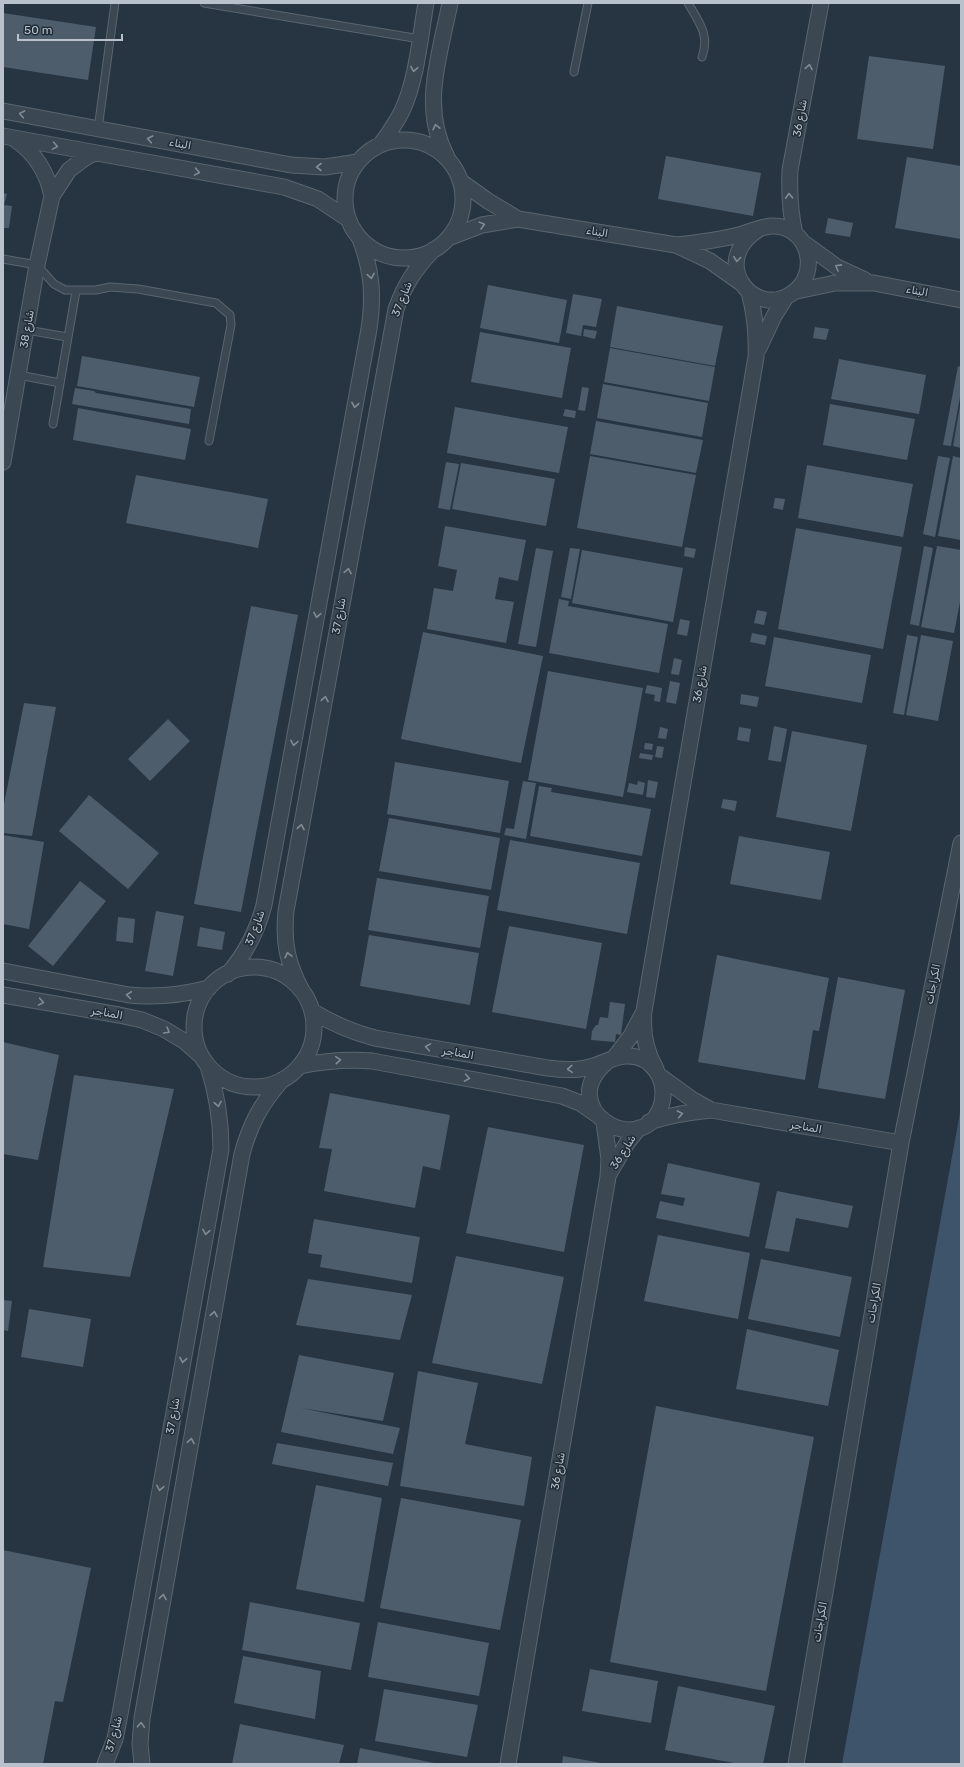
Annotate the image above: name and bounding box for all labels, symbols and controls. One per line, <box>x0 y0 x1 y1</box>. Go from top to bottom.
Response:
scale bar <box>18 16 122 42</box>
text: 50 m <box>24 23 52 37</box>
one-way arrow <box>805 64 813 70</box>
one-way arrow <box>410 66 419 72</box>
street label: شارع 36 <box>790 98 812 138</box>
one-way arrow <box>19 111 25 119</box>
one-way arrow <box>432 124 440 130</box>
one-way arrow <box>147 135 153 143</box>
street label: البناء <box>168 135 192 153</box>
one-way arrow <box>52 141 58 150</box>
one-way arrow <box>316 163 322 171</box>
one-way arrow <box>194 167 200 175</box>
one-way arrow <box>785 193 794 199</box>
one-way arrow <box>479 222 486 230</box>
street label: البناء <box>585 224 609 240</box>
one-way arrow <box>733 255 742 262</box>
one-way arrow <box>835 265 842 272</box>
one-way arrow <box>366 273 374 280</box>
street label: شارع 37 <box>389 279 417 319</box>
street label: البناء <box>905 282 929 300</box>
street label: شارع 38 <box>17 309 39 349</box>
one-way arrow <box>352 402 360 408</box>
one-way arrow <box>343 568 351 574</box>
street label: شارع 37 <box>329 597 351 636</box>
one-way arrow <box>313 612 322 618</box>
street label: شارع 36 <box>690 664 712 704</box>
one-way arrow <box>320 696 328 702</box>
one-way arrow <box>290 740 298 746</box>
one-way arrow <box>297 824 305 830</box>
street label: شارع 37 <box>242 908 270 948</box>
one-way arrow <box>284 952 292 958</box>
street label: الكراجات <box>923 963 943 1005</box>
one-way arrow <box>126 991 132 1000</box>
one-way arrow <box>38 997 45 1005</box>
street label: المناجر <box>89 1004 124 1022</box>
one-way arrow <box>163 1027 170 1034</box>
one-way arrow <box>425 1044 431 1052</box>
street label: المناجر <box>440 1044 475 1062</box>
one-way arrow <box>335 1055 341 1064</box>
one-way arrow <box>567 1065 573 1074</box>
one-way arrow <box>464 1073 470 1082</box>
one-way arrow <box>213 1101 222 1107</box>
one-way arrow <box>677 1110 683 1118</box>
street label: المناجر <box>788 1118 823 1136</box>
street label: شارع 36 <box>607 1132 640 1173</box>
one-way arrow <box>202 1229 210 1235</box>
street label: الكراجات <box>864 1282 884 1324</box>
one-way arrow <box>209 1310 218 1317</box>
one-way arrow <box>179 1357 188 1363</box>
street label: شارع 37 <box>163 1397 185 1436</box>
one-way arrow <box>186 1438 195 1445</box>
street label: شارع 36 <box>548 1451 570 1491</box>
one-way arrow <box>156 1485 165 1491</box>
one-way arrow <box>159 1594 167 1600</box>
street label: الكراجات <box>810 1601 830 1643</box>
street label: شارع 37 <box>103 1715 127 1754</box>
one-way arrow <box>137 1722 146 1728</box>

